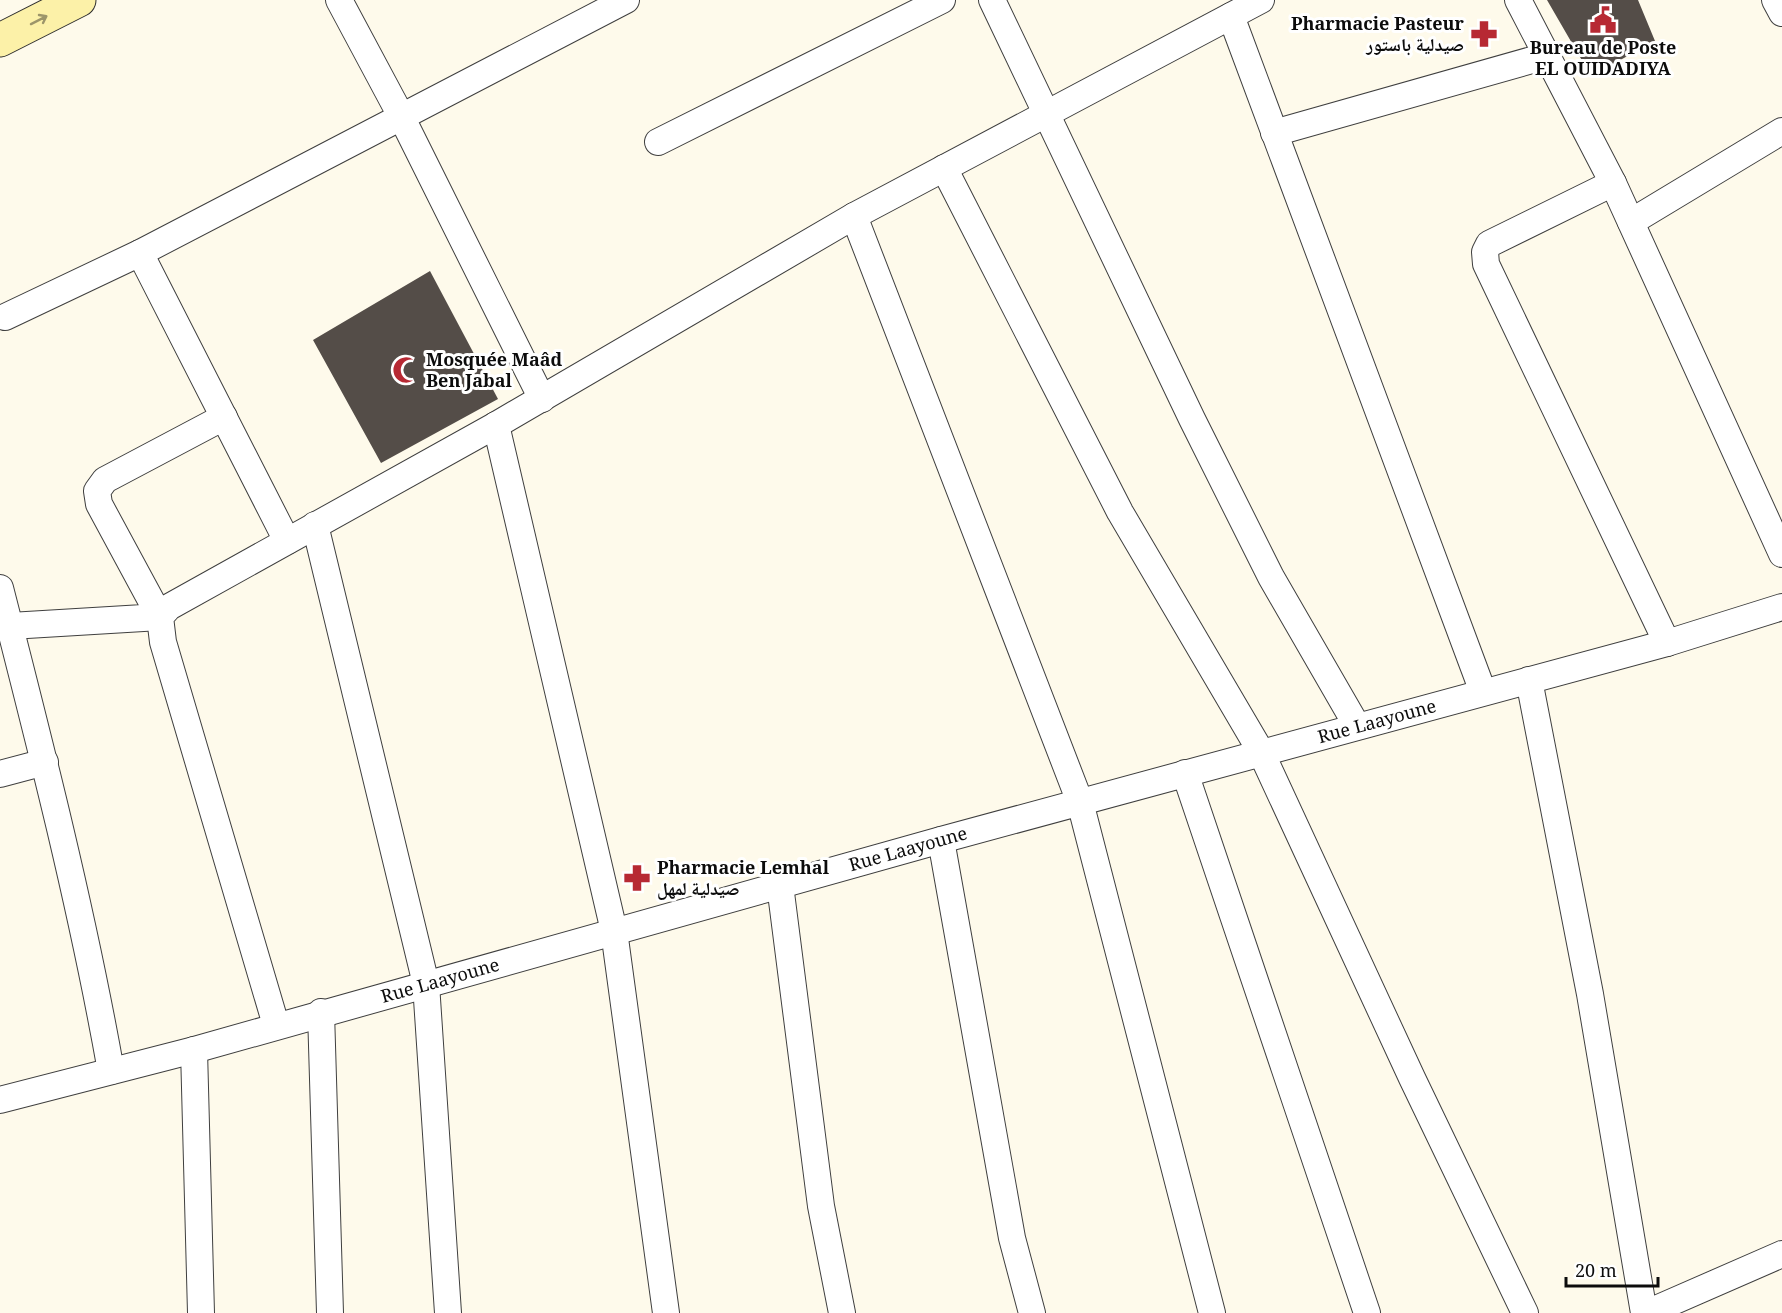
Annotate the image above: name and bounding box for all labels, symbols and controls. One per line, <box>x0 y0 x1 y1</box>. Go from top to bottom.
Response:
public building icon: Bureau de Poste EL OUIDADIYA <box>1588 5 1618 35</box>
place label: Pharmacie Pasteur صيدلية باستور <box>1291 11 1465 56</box>
one-way arrow <box>30 14 48 25</box>
pharmacy icon: Pharmacie Pasteur صيدلية باستور <box>1469 19 1499 49</box>
place label: Bureau de Poste EL OUIDADIYA <box>1530 35 1676 80</box>
place label: Mosquée Maâd Ben Jabal <box>426 347 563 392</box>
mosque icon: Mosquée Maâd Ben Jabal <box>391 355 421 385</box>
street label: Rue Laayoune <box>1315 693 1439 748</box>
street label: Rue Laayoune <box>846 820 970 876</box>
place label: Pharmacie Lemhal صيدلية لمهل <box>657 855 830 900</box>
pharmacy icon: Pharmacie Lemhal صيدلية لمهل <box>622 863 652 893</box>
street label: Rue Laayoune <box>378 952 502 1008</box>
scale bar <box>1566 1250 1658 1288</box>
text: 20 m <box>1575 1258 1617 1282</box>

